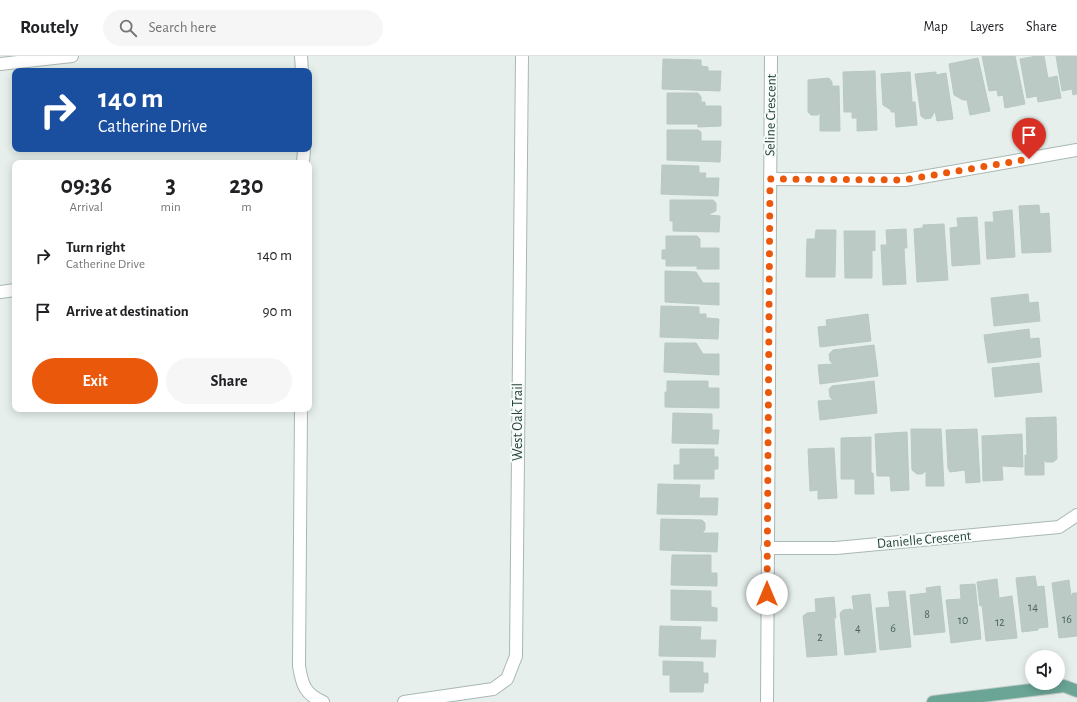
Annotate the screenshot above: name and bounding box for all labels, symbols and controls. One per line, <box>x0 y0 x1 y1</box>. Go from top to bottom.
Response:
search box <box>103 10 383 46</box>
icon: search <box>117 17 139 39</box>
text: Routely <box>20 18 79 37</box>
text: Search here <box>149 20 216 35</box>
text: Map <box>923 20 948 34</box>
text: Layers <box>970 20 1004 34</box>
text: Share <box>1026 20 1057 34</box>
street label: Seline Crescent <box>763 73 779 156</box>
icon: right <box>32 84 84 136</box>
text: 140 m <box>98 85 164 113</box>
text: Catherine Drive <box>98 118 207 136</box>
pin <box>1012 118 1046 159</box>
icon: arrive <box>1018 124 1040 146</box>
text: 09:36 <box>61 174 112 198</box>
text: 3 <box>165 174 176 198</box>
text: 230 <box>229 174 263 198</box>
text: Arrival <box>70 201 103 214</box>
text: min <box>161 201 181 214</box>
text: m <box>241 201 252 214</box>
text: Turn right <box>66 240 125 255</box>
icon: right <box>32 245 54 267</box>
text: 140 m <box>257 248 292 263</box>
text: Catherine Drive <box>66 258 145 271</box>
icon: arrive <box>32 301 54 323</box>
text: Arrive at destination <box>66 304 189 319</box>
text: 90 m <box>263 304 292 319</box>
button: Exit <box>32 358 158 404</box>
button: Share <box>166 358 292 404</box>
street label: West Oak Trail <box>511 383 525 461</box>
street label: Danielle Crescent <box>876 529 972 551</box>
position arrow <box>746 573 788 615</box>
house number: 14 <box>1028 601 1038 613</box>
house number: 8 <box>924 608 930 620</box>
house number: 16 <box>1062 613 1072 625</box>
house number: 10 <box>958 614 968 626</box>
house number: 12 <box>995 616 1005 628</box>
house number: 4 <box>855 622 861 634</box>
house number: 6 <box>890 622 896 634</box>
house number: 2 <box>817 631 823 643</box>
map controls <box>1025 650 1065 690</box>
button: sound <box>1025 650 1065 690</box>

